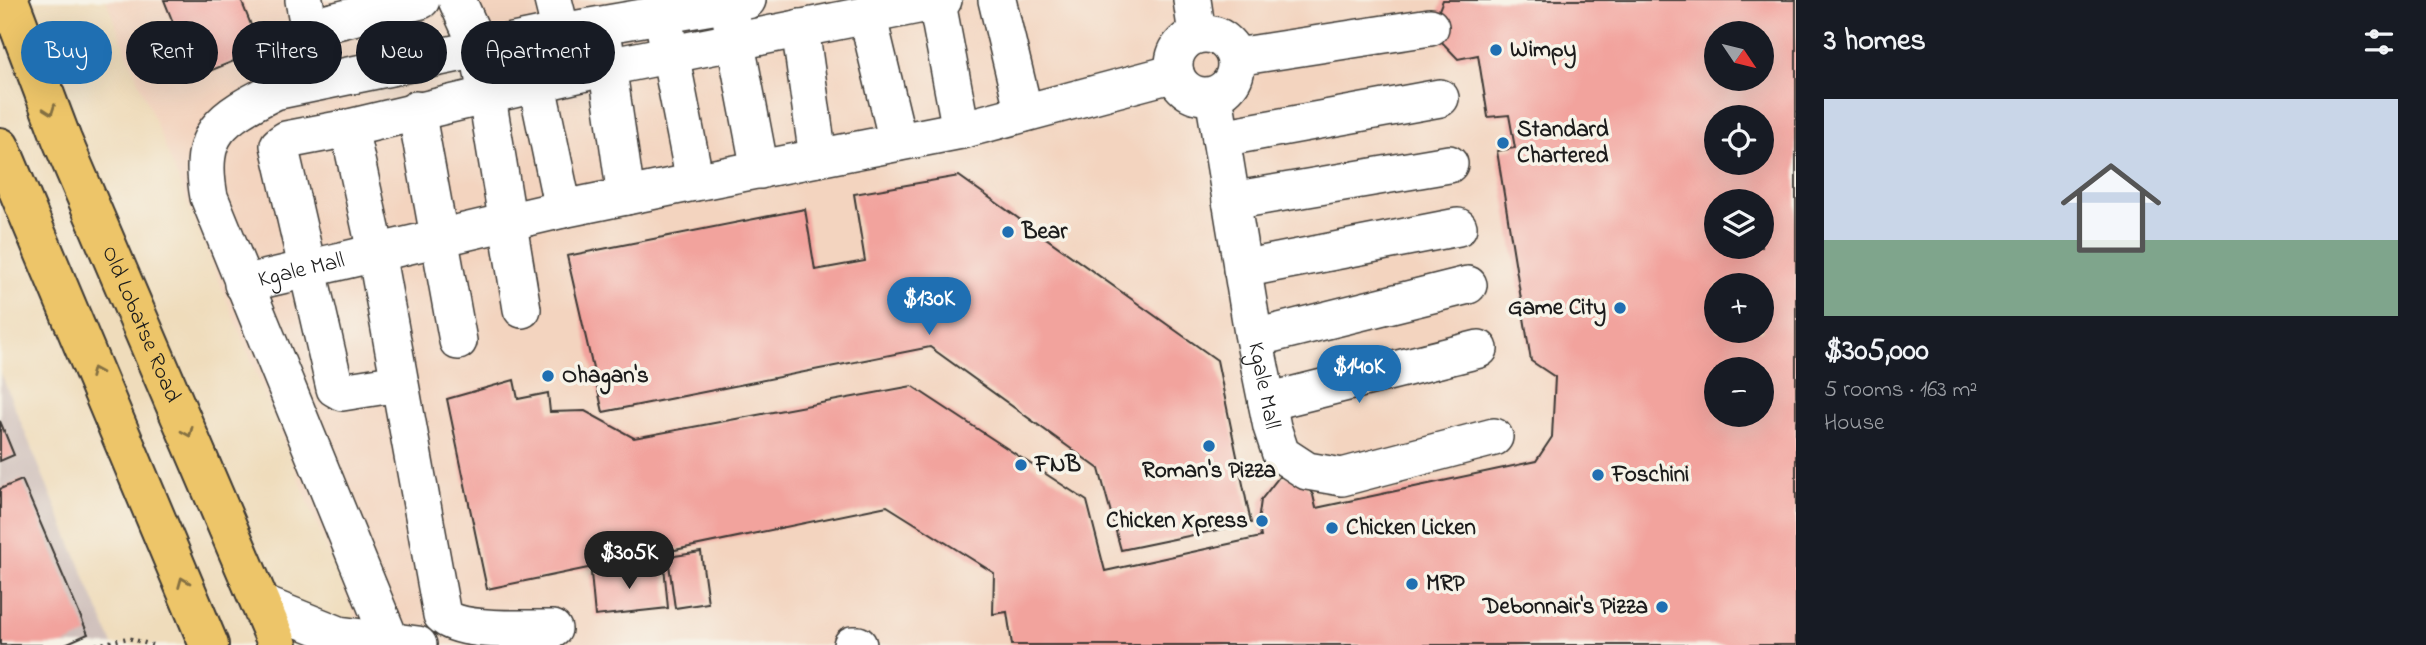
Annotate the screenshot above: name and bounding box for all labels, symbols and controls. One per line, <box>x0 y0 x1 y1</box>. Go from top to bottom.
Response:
text: 3 homes <box>1824 20 1926 64</box>
chip: Buy <box>21 21 112 84</box>
chip: Rent <box>126 21 218 84</box>
chip: Filters <box>232 21 342 84</box>
chip: New <box>356 21 447 84</box>
chip: Apartment <box>461 21 615 84</box>
north arrow <box>1704 21 1774 91</box>
map controls <box>1704 21 1774 427</box>
icon: filters <box>2360 23 2398 61</box>
place label: Wimpy <box>1510 34 1576 69</box>
marker: Wimpy <box>1488 42 1504 58</box>
one-way arrow <box>42 103 56 115</box>
button: locate <box>1704 105 1774 175</box>
place label: Standard Chartered <box>1517 114 1609 173</box>
marker: Standard Chartered <box>1495 135 1511 151</box>
icon: home <box>2048 145 2174 271</box>
button: layers <box>1704 189 1774 259</box>
place label: Bear <box>1021 216 1068 249</box>
marker: Bear <box>1000 224 1016 240</box>
street label: Old Lobatse Road <box>93 241 189 408</box>
street label: Kgale Mall <box>255 244 348 296</box>
button: + <box>1704 273 1774 343</box>
pin: $130K <box>880 278 978 337</box>
text: $130K <box>903 283 955 316</box>
place label: Game City <box>1508 292 1606 327</box>
marker: Game City <box>1612 300 1628 316</box>
text: $305,000 <box>1824 330 1929 374</box>
street label: Kgale Mall <box>1239 339 1289 432</box>
pin: $140K <box>1310 346 1408 405</box>
text: $140K <box>1333 351 1385 384</box>
button: − <box>1704 357 1774 427</box>
place label: Ohagan's <box>562 360 649 395</box>
one-way arrow <box>89 367 103 379</box>
marker: Ohagan's <box>540 368 556 384</box>
text: 5 rooms · 163 m² <box>1824 374 1977 407</box>
text: House <box>1824 407 1884 440</box>
one-way arrow <box>179 425 193 437</box>
marker: Roman's Pizza <box>1201 438 1217 454</box>
place label: FNB <box>1034 449 1081 482</box>
place label: Roman's Pizza <box>1142 455 1276 488</box>
marker: FNB <box>1013 457 1029 473</box>
place label: Foschini <box>1611 459 1689 492</box>
marker: Foschini <box>1590 467 1606 483</box>
place label: Chicken Xpress <box>1106 505 1248 538</box>
place label: Chicken Licken <box>1346 512 1476 545</box>
marker: Chicken Xpress <box>1254 513 1270 529</box>
marker: Chicken Licken <box>1324 520 1340 536</box>
pin: $305K <box>580 532 678 591</box>
text: $305K <box>600 537 658 570</box>
place label: MRP <box>1426 568 1465 601</box>
marker: MRP <box>1404 576 1420 592</box>
one-way arrow <box>177 577 191 589</box>
place label: Debonnair's Pizza <box>1482 591 1648 624</box>
marker: Debonnair's Pizza <box>1654 599 1670 615</box>

